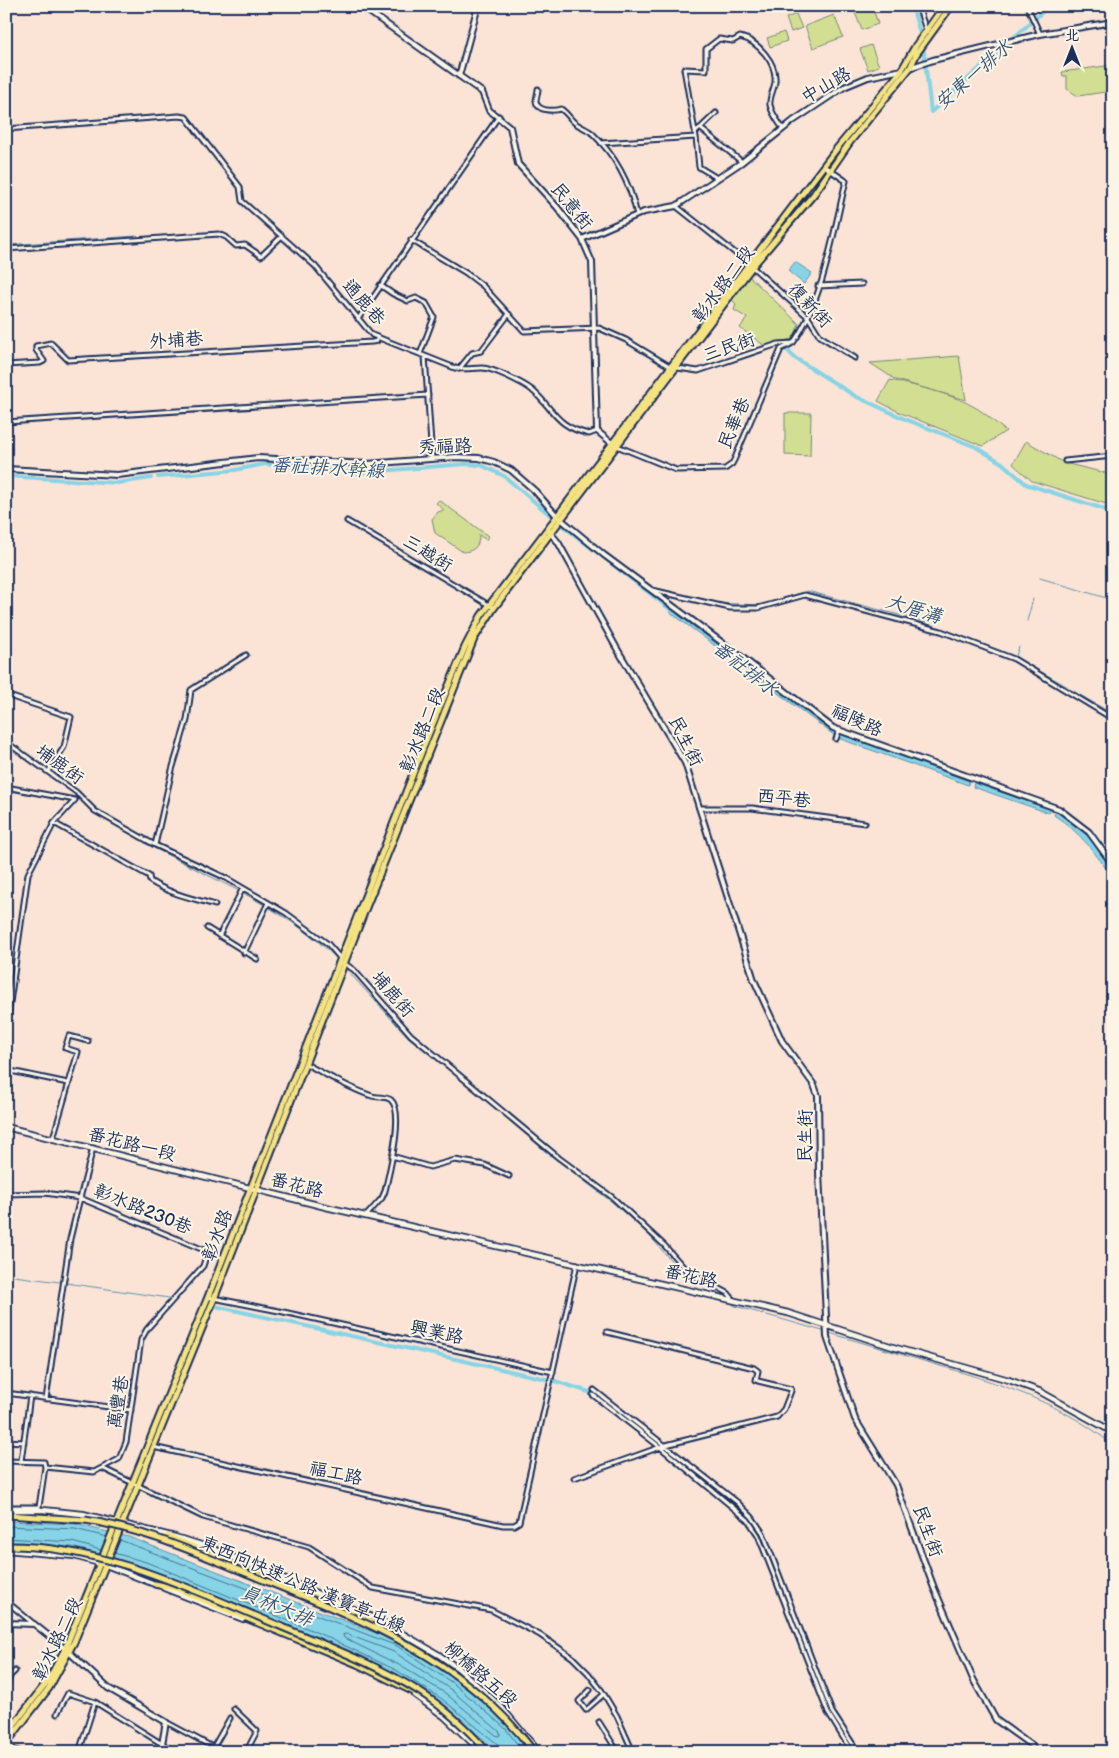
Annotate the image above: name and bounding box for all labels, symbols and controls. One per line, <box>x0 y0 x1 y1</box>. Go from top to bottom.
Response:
north arrow <box>1046 22 1096 72</box>
text: 北 <box>1065 27 1079 44</box>
water label: 安東一排水 <box>931 35 1018 115</box>
street label: 中山路 <box>798 63 855 108</box>
street label: 民意街 <box>546 179 597 234</box>
street label: 彰水路二段 <box>688 242 759 327</box>
street label: 通鹿巷 <box>338 275 389 329</box>
street label: 復新街 <box>783 279 836 332</box>
street label: 外埔巷 <box>148 328 204 353</box>
street label: 三民街 <box>700 329 758 366</box>
street label: 民華巷 <box>714 394 755 452</box>
street label: 秀福路 <box>418 435 472 458</box>
water label: 番社排水幹線 <box>270 454 386 483</box>
street label: 三越街 <box>399 531 456 576</box>
water label: 大厝溝 <box>883 590 946 629</box>
water label: 番社排水 <box>708 637 783 702</box>
street label: 彰水路二段 <box>396 685 449 776</box>
street label: 福陵路 <box>828 700 886 741</box>
street label: 民生街 <box>664 712 707 770</box>
street label: 埔鹿街 <box>32 740 88 789</box>
street label: 西平巷 <box>756 785 812 812</box>
street label: 埔鹿街 <box>367 967 418 1022</box>
street label: 民生街 <box>795 1109 816 1163</box>
street label: 番花路一段 <box>86 1123 178 1166</box>
street label: 番花路 <box>268 1169 326 1202</box>
street label: 彰水路230巷 <box>91 1180 195 1239</box>
street label: 彰水路 <box>198 1206 237 1264</box>
street label: 番花路 <box>662 1261 719 1292</box>
street label: 興業路 <box>408 1317 465 1348</box>
street label: 萬豐巷 <box>104 1374 133 1430</box>
street label: 福工路 <box>307 1458 364 1489</box>
street label: 民生街 <box>908 1502 947 1560</box>
street label: 東西向快速公路 漢寶草屯線 <box>197 1532 409 1637</box>
water label: 員林大排 <box>237 1581 318 1633</box>
street label: 彰水路二段 <box>28 1594 87 1684</box>
street label: 柳橋路五段 <box>440 1637 522 1712</box>

